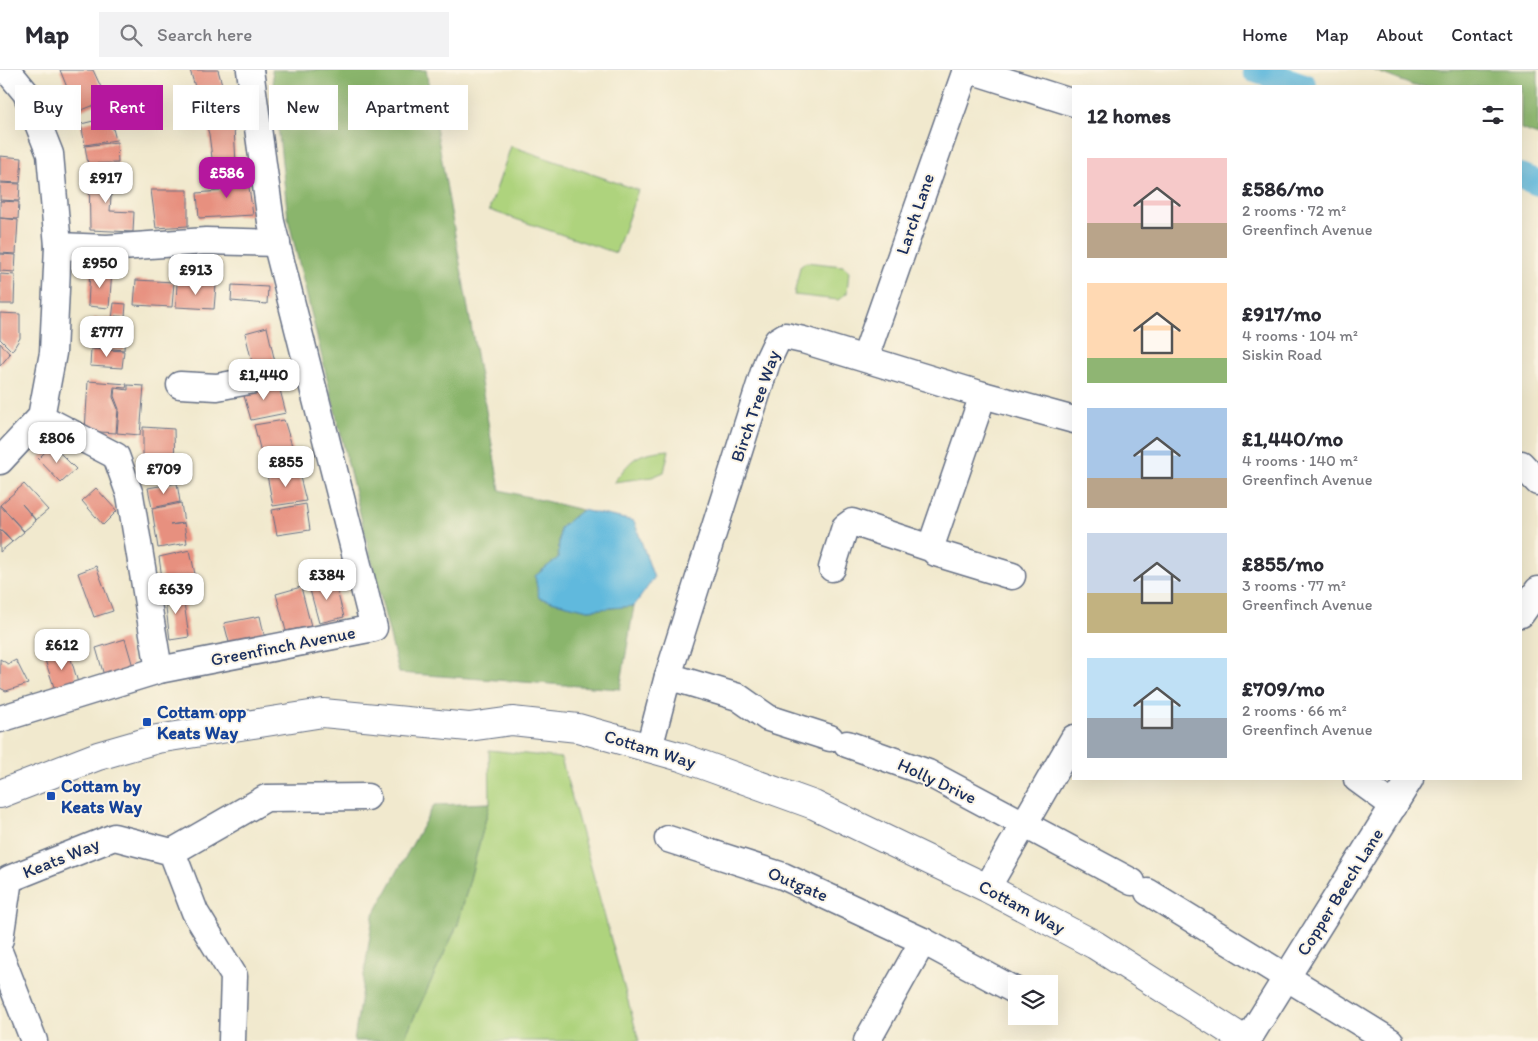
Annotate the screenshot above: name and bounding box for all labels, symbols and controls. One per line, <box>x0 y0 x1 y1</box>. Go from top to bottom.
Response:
search box <box>99 12 449 57</box>
text: Map <box>25 20 69 49</box>
icon: search <box>117 21 145 49</box>
text: Search here <box>157 23 252 46</box>
text: Home <box>1242 24 1288 46</box>
text: Map <box>1316 24 1349 46</box>
text: About <box>1377 24 1423 46</box>
text: Contact <box>1451 24 1513 46</box>
chip: Buy <box>15 85 81 130</box>
chip: Rent <box>91 85 163 130</box>
chip: Filters <box>173 85 259 130</box>
chip: New <box>269 85 338 130</box>
chip: Apartment <box>348 85 468 130</box>
icon: filters <box>1479 101 1507 129</box>
text: 12 homes <box>1087 103 1171 128</box>
pin: £586 <box>197 156 257 199</box>
pin: £917 <box>76 162 136 204</box>
text: £586 <box>210 163 244 182</box>
text: £917 <box>90 168 122 187</box>
street label: Larch Lane <box>891 171 939 257</box>
text: £586/mo <box>1242 176 1324 201</box>
icon: home <box>1127 178 1187 238</box>
text: 2 rooms · 72 m² <box>1242 201 1346 220</box>
text: Greenfinch Avenue <box>1242 220 1372 239</box>
pin: £950 <box>70 246 130 289</box>
text: £950 <box>82 253 118 272</box>
pin: £913 <box>166 254 226 296</box>
text: £913 <box>179 260 213 279</box>
text: £917/mo <box>1242 301 1322 326</box>
icon: home <box>1127 303 1187 363</box>
pin: £777 <box>77 316 137 358</box>
text: £777 <box>91 322 123 341</box>
text: 4 rooms · 104 m² <box>1242 326 1358 345</box>
text: Siskin Road <box>1242 345 1322 364</box>
street label: Birch Tree Way <box>726 347 785 465</box>
pin: £1,440 <box>223 358 305 401</box>
text: £1,440 <box>240 365 288 384</box>
pin: £806 <box>27 422 87 464</box>
text: £1,440/mo <box>1242 426 1343 451</box>
text: £806 <box>39 428 75 447</box>
icon: home <box>1127 428 1187 488</box>
pin: £855 <box>256 446 316 488</box>
text: 4 rooms · 140 m² <box>1242 451 1358 470</box>
pin: £709 <box>134 452 194 495</box>
text: £855 <box>269 452 303 471</box>
text: £709 <box>147 459 181 478</box>
text: Greenfinch Avenue <box>1242 470 1372 489</box>
text: £855/mo <box>1242 551 1324 576</box>
icon: home <box>1127 553 1187 613</box>
pin: £384 <box>297 558 357 601</box>
text: £384 <box>309 565 345 584</box>
pin: £639 <box>146 572 206 615</box>
text: 3 rooms · 77 m² <box>1242 576 1346 595</box>
text: £639 <box>159 579 193 598</box>
text: Greenfinch Avenue <box>1242 595 1372 614</box>
street label: Greenfinch Avenue <box>209 621 357 671</box>
pin: £612 <box>32 628 92 671</box>
text: £612 <box>46 635 78 654</box>
text: £709/mo <box>1242 676 1325 701</box>
icon: home <box>1127 678 1187 738</box>
place label: Cottam opp Keats Way <box>157 701 247 744</box>
text: 2 rooms · 66 m² <box>1242 701 1347 720</box>
marker: Cottam opp Keats Way <box>141 716 153 728</box>
text: Greenfinch Avenue <box>1242 720 1372 739</box>
street label: Cottam Way <box>601 725 699 774</box>
street label: Holly Drive <box>894 753 980 809</box>
place label: Cottam by Keats Way <box>61 775 142 818</box>
marker: Cottam by Keats Way <box>45 790 57 802</box>
street label: Copper Beech Lane <box>1292 824 1388 960</box>
street label: Keats Way <box>19 832 103 883</box>
street label: Outgate <box>765 862 831 906</box>
street label: Cottam Way <box>975 875 1070 939</box>
map controls <box>1008 975 1058 1025</box>
button: layers <box>1008 975 1058 1025</box>

